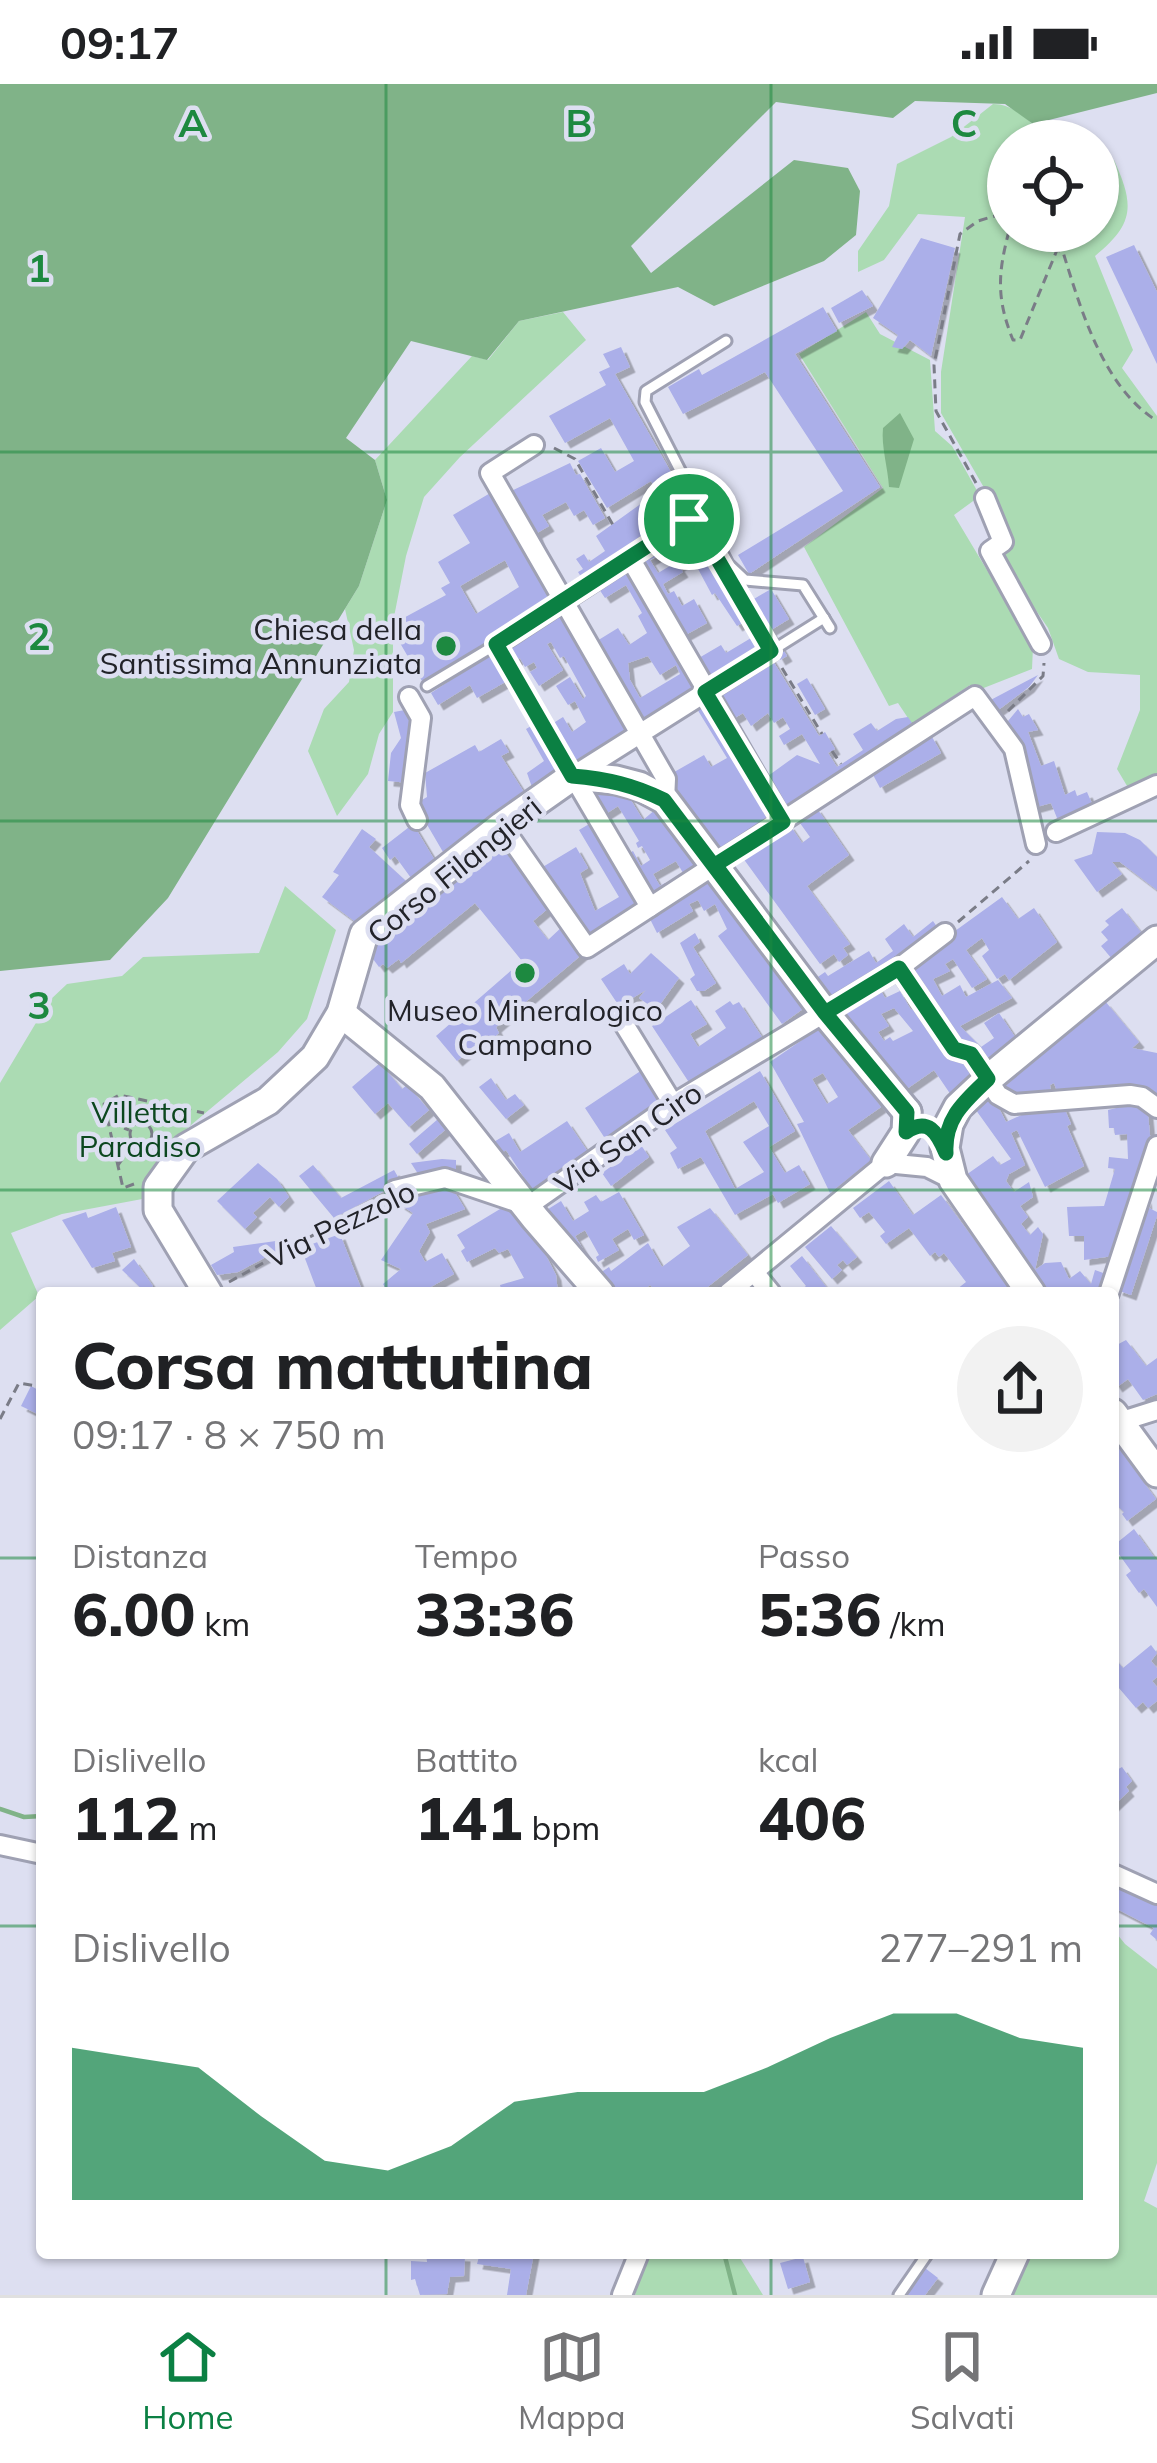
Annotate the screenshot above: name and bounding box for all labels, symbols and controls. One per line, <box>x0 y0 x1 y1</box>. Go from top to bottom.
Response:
text: 09:17 <box>60 14 179 70</box>
text: A <box>178 98 208 147</box>
text: B <box>566 98 592 147</box>
text: C <box>951 98 977 147</box>
map controls <box>987 120 1119 252</box>
button: locate <box>987 120 1119 252</box>
text: 1 <box>27 243 51 292</box>
pin <box>638 468 740 570</box>
icon: arrive <box>656 486 722 552</box>
place label: Chiesa della Santissima Annunziata <box>100 610 422 682</box>
text: 2 <box>27 611 51 660</box>
marker: Chiesa della Santissima Annunziata <box>433 633 459 659</box>
street label: Corso Filangieri <box>359 788 549 952</box>
marker: Museo Mineralogico Campano <box>512 960 538 986</box>
text: 3 <box>27 980 51 1029</box>
place label: Museo Mineralogico Campano <box>387 991 663 1063</box>
street label: Via San Ciro <box>547 1073 709 1203</box>
park label: Villetta Paradiso <box>79 1093 201 1165</box>
street label: Via Pezzolo <box>259 1172 421 1276</box>
text: Corsa mattutina <box>72 1323 593 1406</box>
button: share <box>957 1326 1083 1452</box>
text: 09:17 · 8 × 750 m <box>72 1410 386 1459</box>
text: Distanza <box>72 1535 208 1576</box>
text: Tempo <box>415 1535 518 1576</box>
text: Passo <box>758 1535 850 1576</box>
text: 6.00 <box>72 1576 196 1651</box>
text: 33:36 <box>415 1576 575 1651</box>
text: 5:36 <box>758 1576 882 1651</box>
text: km <box>196 1603 250 1644</box>
text: /km <box>882 1603 946 1644</box>
text: Dislivello <box>72 1739 206 1780</box>
text: Battito <box>415 1739 518 1780</box>
text: kcal <box>758 1739 818 1780</box>
text: 112 <box>72 1780 180 1855</box>
text: 141 <box>415 1780 523 1855</box>
text: 406 <box>758 1780 866 1855</box>
text: m <box>180 1807 218 1848</box>
text: bpm <box>523 1807 600 1848</box>
text: Dislivello <box>72 1923 231 1972</box>
text: 277–291 m <box>878 1923 1083 1972</box>
tab: Home <box>142 2324 233 2437</box>
tab: Mappa <box>518 2324 625 2437</box>
tab: Salvati <box>910 2324 1015 2437</box>

